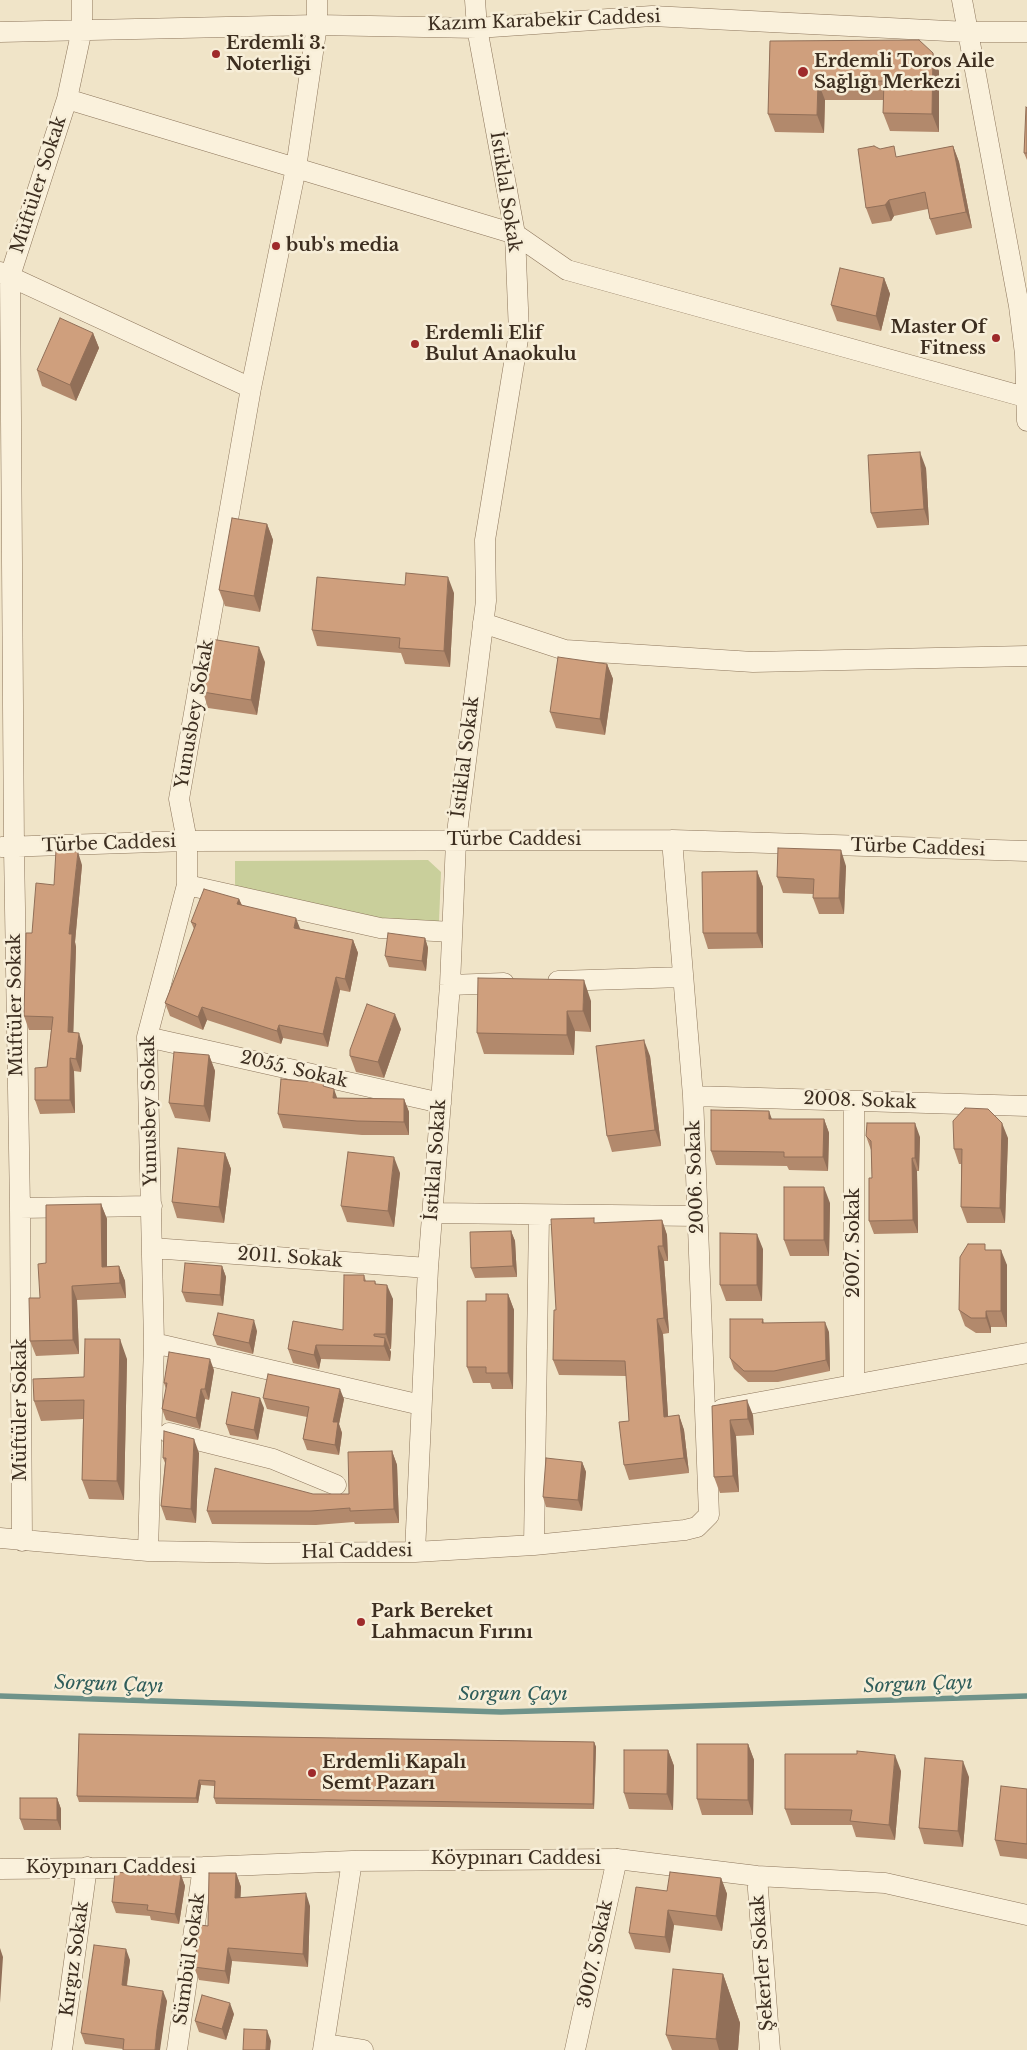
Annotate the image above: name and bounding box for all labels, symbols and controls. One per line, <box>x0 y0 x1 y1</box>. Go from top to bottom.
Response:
street label: Kazım Karabekir Caddesi <box>427 6 661 36</box>
place label: Erdemli 3. Noterliği <box>226 33 325 76</box>
marker: Erdemli 3. Noterliği <box>210 48 222 60</box>
place label: Erdemli Toros Aile Sağlığı Merkezi <box>814 51 994 94</box>
marker: Erdemli Toros Aile Sağlığı Merkezi <box>796 65 810 79</box>
street label: Müftüler Sokak <box>7 114 71 256</box>
street label: İstiklal Sokak <box>485 130 525 254</box>
place label: bub's media <box>286 235 399 257</box>
marker: bub's media <box>270 240 282 252</box>
place label: Master Of Fitness <box>891 317 986 359</box>
place label: Erdemli Elif Bulut Anaokulu <box>425 323 577 366</box>
marker: Master Of Fitness <box>990 332 1002 344</box>
marker: Erdemli Elif Bulut Anaokulu <box>409 338 421 350</box>
street label: Yunusbey Sokak <box>171 638 219 790</box>
street label: İstiklal Sokak <box>448 695 484 819</box>
street label: Türbe Caddesi <box>447 829 581 851</box>
street label: Türbe Caddesi <box>41 831 177 857</box>
street label: Türbe Caddesi <box>850 835 986 861</box>
street label: Müftüler Sokak <box>4 933 28 1077</box>
street label: Yunusbey Sokak <box>138 1035 162 1187</box>
street label: 2055. Sokak <box>238 1047 350 1093</box>
street label: 2008. Sokak <box>803 1088 917 1114</box>
street label: İstiklal Sokak <box>421 1098 451 1222</box>
street label: 2006. Sokak <box>683 1120 709 1234</box>
street label: 2007. Sokak <box>843 1188 865 1298</box>
street label: 2011. Sokak <box>237 1244 343 1272</box>
street label: Müftüler Sokak <box>10 1338 32 1482</box>
street label: Hal Caddesi <box>301 1540 413 1564</box>
place label: Park Bereket Lahmacun Fırını <box>371 1601 533 1644</box>
marker: Park Bereket Lahmacun Fırını <box>355 1616 367 1628</box>
water label: Sorgun Çayı <box>54 1672 164 1698</box>
water label: Sorgun Çayı <box>863 1672 973 1698</box>
water label: Sorgun Çayı <box>458 1684 568 1706</box>
place label: Erdemli Kapalı Semt Pazarı <box>322 1752 466 1795</box>
marker: Erdemli Kapalı Semt Pazarı <box>306 1767 318 1779</box>
street label: Köypınarı Caddesi <box>431 1848 601 1870</box>
street label: Köypınarı Caddesi <box>26 1857 196 1879</box>
street label: Sümbül Sokak <box>170 1891 210 2027</box>
street label: Şekerler Sokak <box>747 1894 779 2032</box>
street label: 3007. Sokak <box>574 1898 618 2010</box>
street label: Kırgız Sokak <box>56 1900 94 2018</box>

